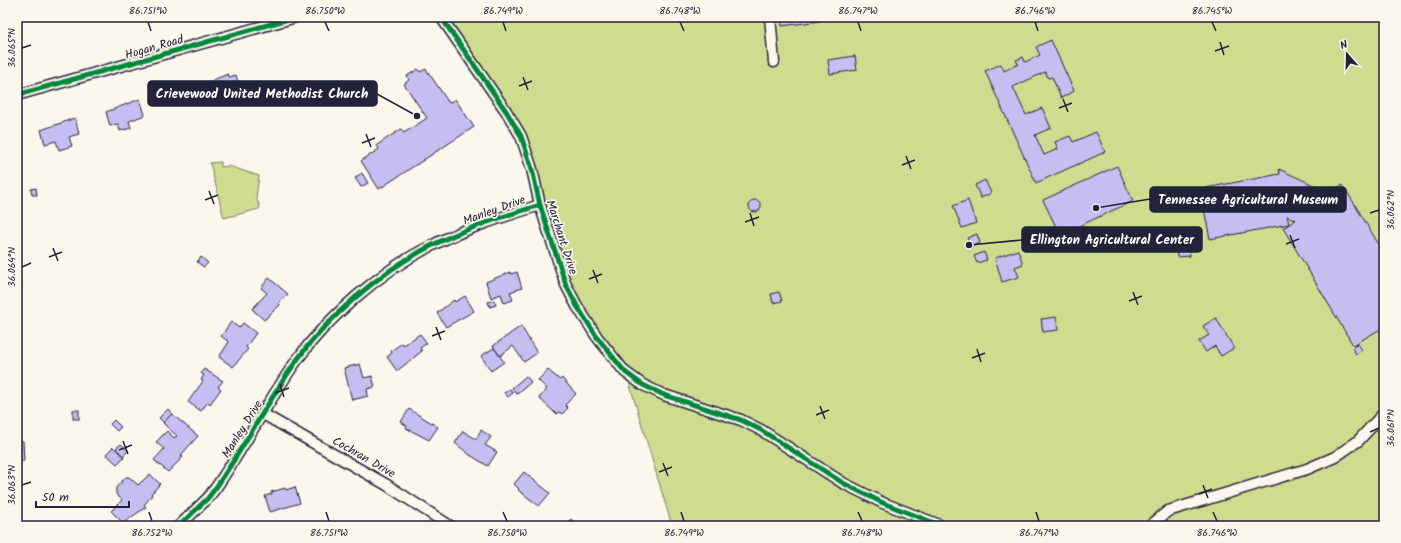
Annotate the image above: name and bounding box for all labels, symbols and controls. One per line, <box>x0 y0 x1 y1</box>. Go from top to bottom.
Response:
text: 86.751°W <box>129 3 167 19</box>
text: 86.750°W <box>305 3 345 19</box>
text: 86.749°W <box>483 3 523 19</box>
text: 86.748°W <box>659 3 701 19</box>
text: 86.747°W <box>838 3 878 19</box>
text: 86.746°W <box>1015 3 1056 19</box>
text: 86.745°W <box>1192 3 1233 19</box>
text: 36.065°N <box>4 28 20 68</box>
street label: Hogan Road <box>123 30 187 65</box>
north arrow <box>1327 34 1367 74</box>
text: N <box>1338 36 1350 55</box>
callout: Crievewood United Methodist Church <box>148 81 377 106</box>
text: Crievewood United Methodist Church <box>156 84 368 105</box>
callout: Tennessee Agricultural Museum <box>1150 187 1346 212</box>
street label: Manley Drive <box>460 190 529 231</box>
text: Tennessee Agricultural Museum <box>1158 190 1338 211</box>
text: 36.062°N <box>1383 190 1399 230</box>
street label: Marchant Drive <box>541 197 583 277</box>
callout: Ellington Agricultural Center <box>1022 227 1202 252</box>
text: Ellington Agricultural Center <box>1030 230 1195 251</box>
text: 36.064°N <box>4 247 20 287</box>
street label: Manley Drive <box>217 396 268 462</box>
text: 36.061°N <box>1383 409 1399 447</box>
street label: Cochran Drive <box>329 432 399 484</box>
text: 36.063°N <box>4 465 20 505</box>
scale bar <box>36 483 129 509</box>
text: 50 m <box>42 488 69 507</box>
text: 86.752°W <box>132 525 173 541</box>
text: 86.751°W <box>310 525 348 541</box>
text: 86.750°W <box>487 525 527 541</box>
text: 86.749°W <box>664 525 704 541</box>
text: 86.748°W <box>841 525 883 541</box>
text: 86.747°W <box>1019 525 1059 541</box>
text: 86.746°W <box>1197 525 1238 541</box>

